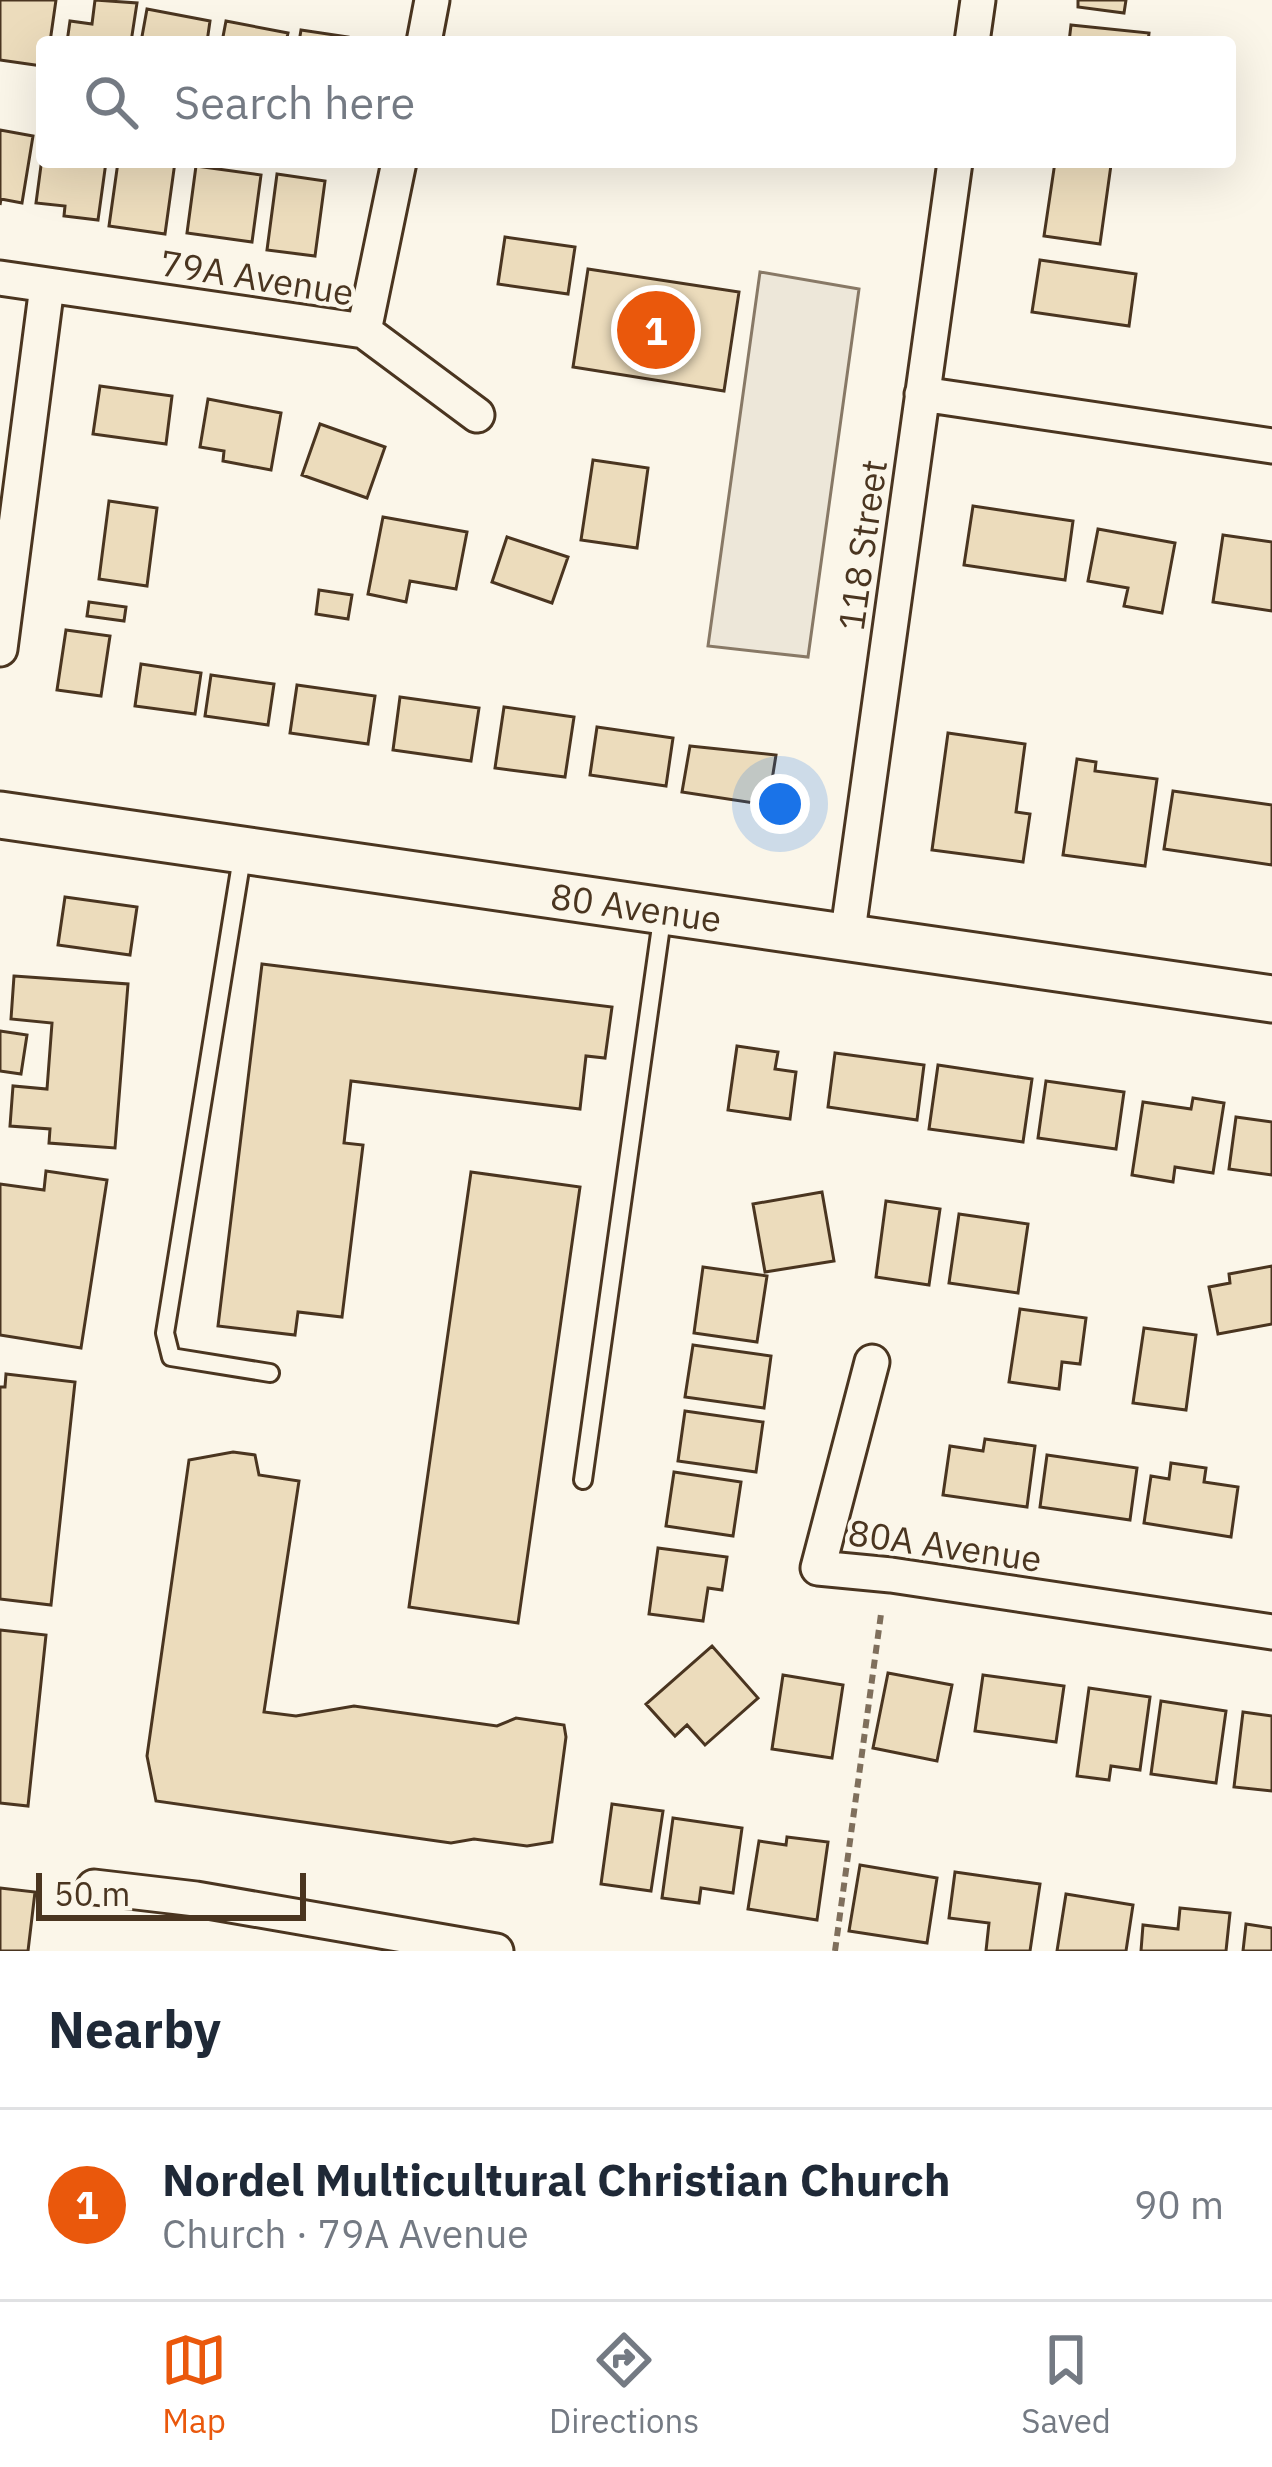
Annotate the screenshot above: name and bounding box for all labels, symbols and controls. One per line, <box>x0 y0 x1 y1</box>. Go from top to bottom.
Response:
search box <box>36 36 1236 168</box>
icon: search <box>78 69 144 135</box>
text: Search here <box>174 73 415 131</box>
street label: 79A Avenue <box>157 239 357 315</box>
pin: 1 <box>617 285 695 375</box>
street label: 118 Street <box>827 457 897 633</box>
your location <box>750 774 810 834</box>
street label: 80 Avenue <box>548 872 724 942</box>
street label: 80A Avenue <box>845 1508 1045 1582</box>
scale bar <box>36 1867 306 1920</box>
text: 50 m <box>54 1872 130 1915</box>
text: Nearby <box>48 1996 221 2062</box>
text: Nordel Multicultural Christian Church <box>162 2150 951 2208</box>
text: 1 <box>75 2179 99 2230</box>
text: 90 m <box>1134 2179 1224 2230</box>
text: Church · 79A Avenue <box>162 2208 529 2259</box>
tab: Map <box>161 2327 227 2442</box>
tab: Directions <box>549 2327 699 2442</box>
tab: Saved <box>1021 2327 1111 2442</box>

